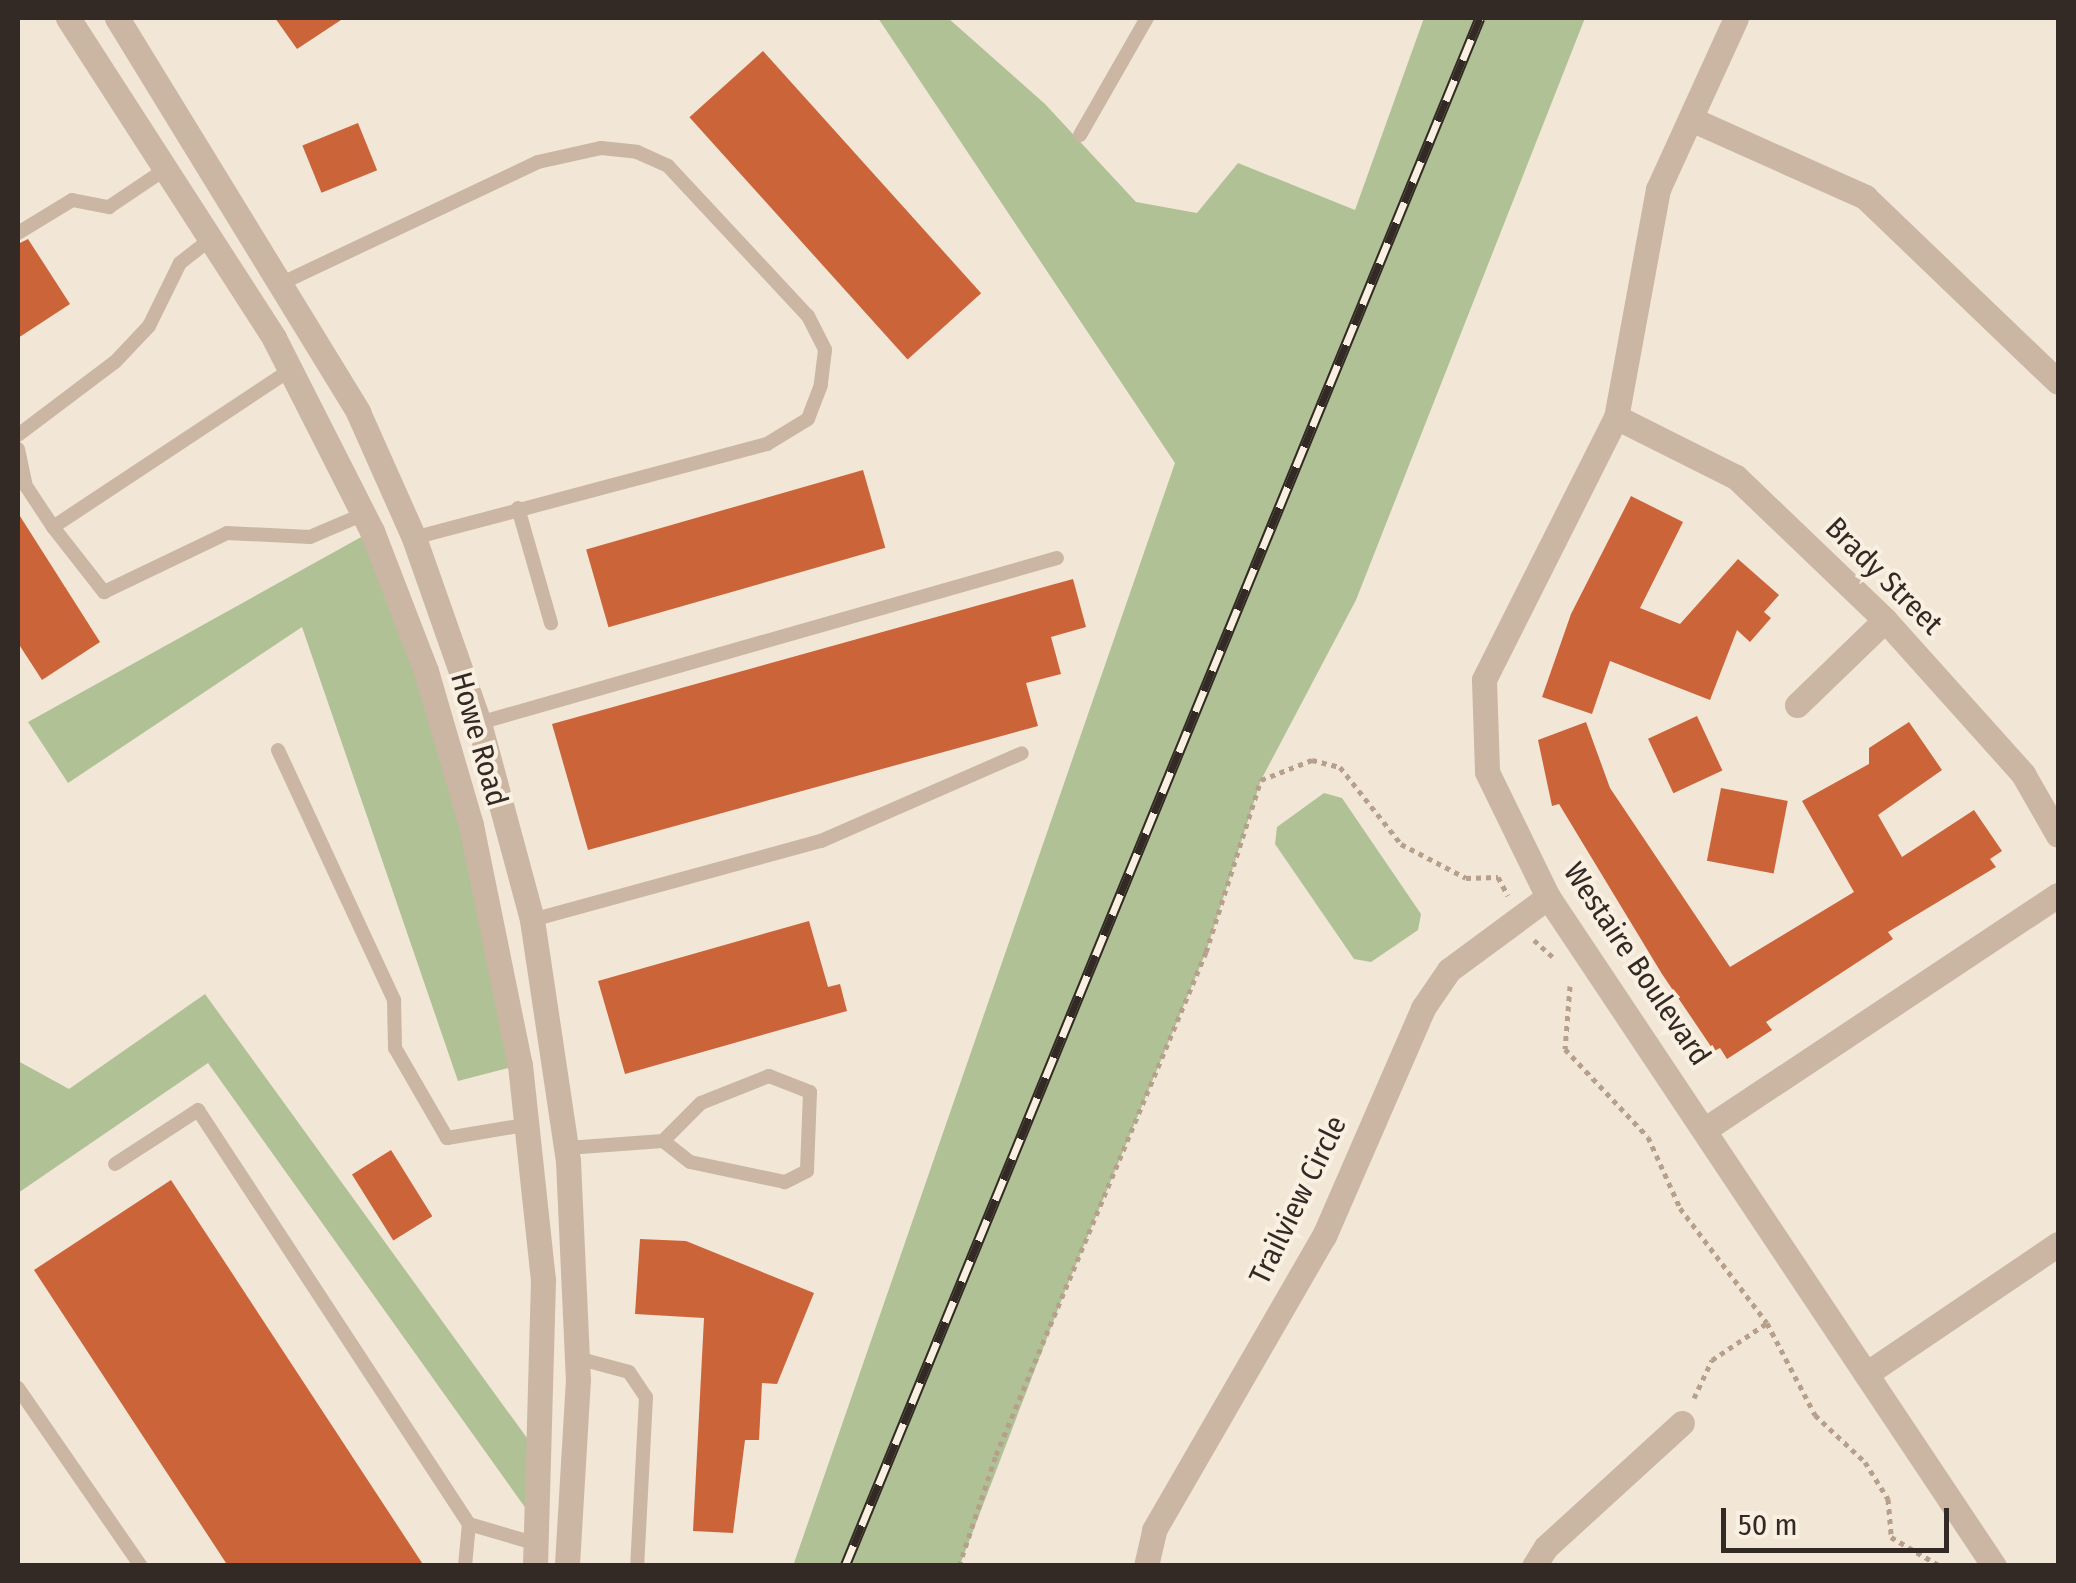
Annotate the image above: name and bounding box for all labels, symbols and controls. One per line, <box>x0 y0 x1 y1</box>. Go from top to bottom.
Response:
street label: Brady Street <box>1818 510 1950 642</box>
street label: Howe Road <box>443 668 515 810</box>
street label: Westaire Boulevard <box>1556 856 1718 1072</box>
street label: Trailview Circle <box>1242 1110 1354 1290</box>
scale bar <box>1726 1488 1954 1550</box>
text: 50 m <box>1738 1507 1798 1543</box>

